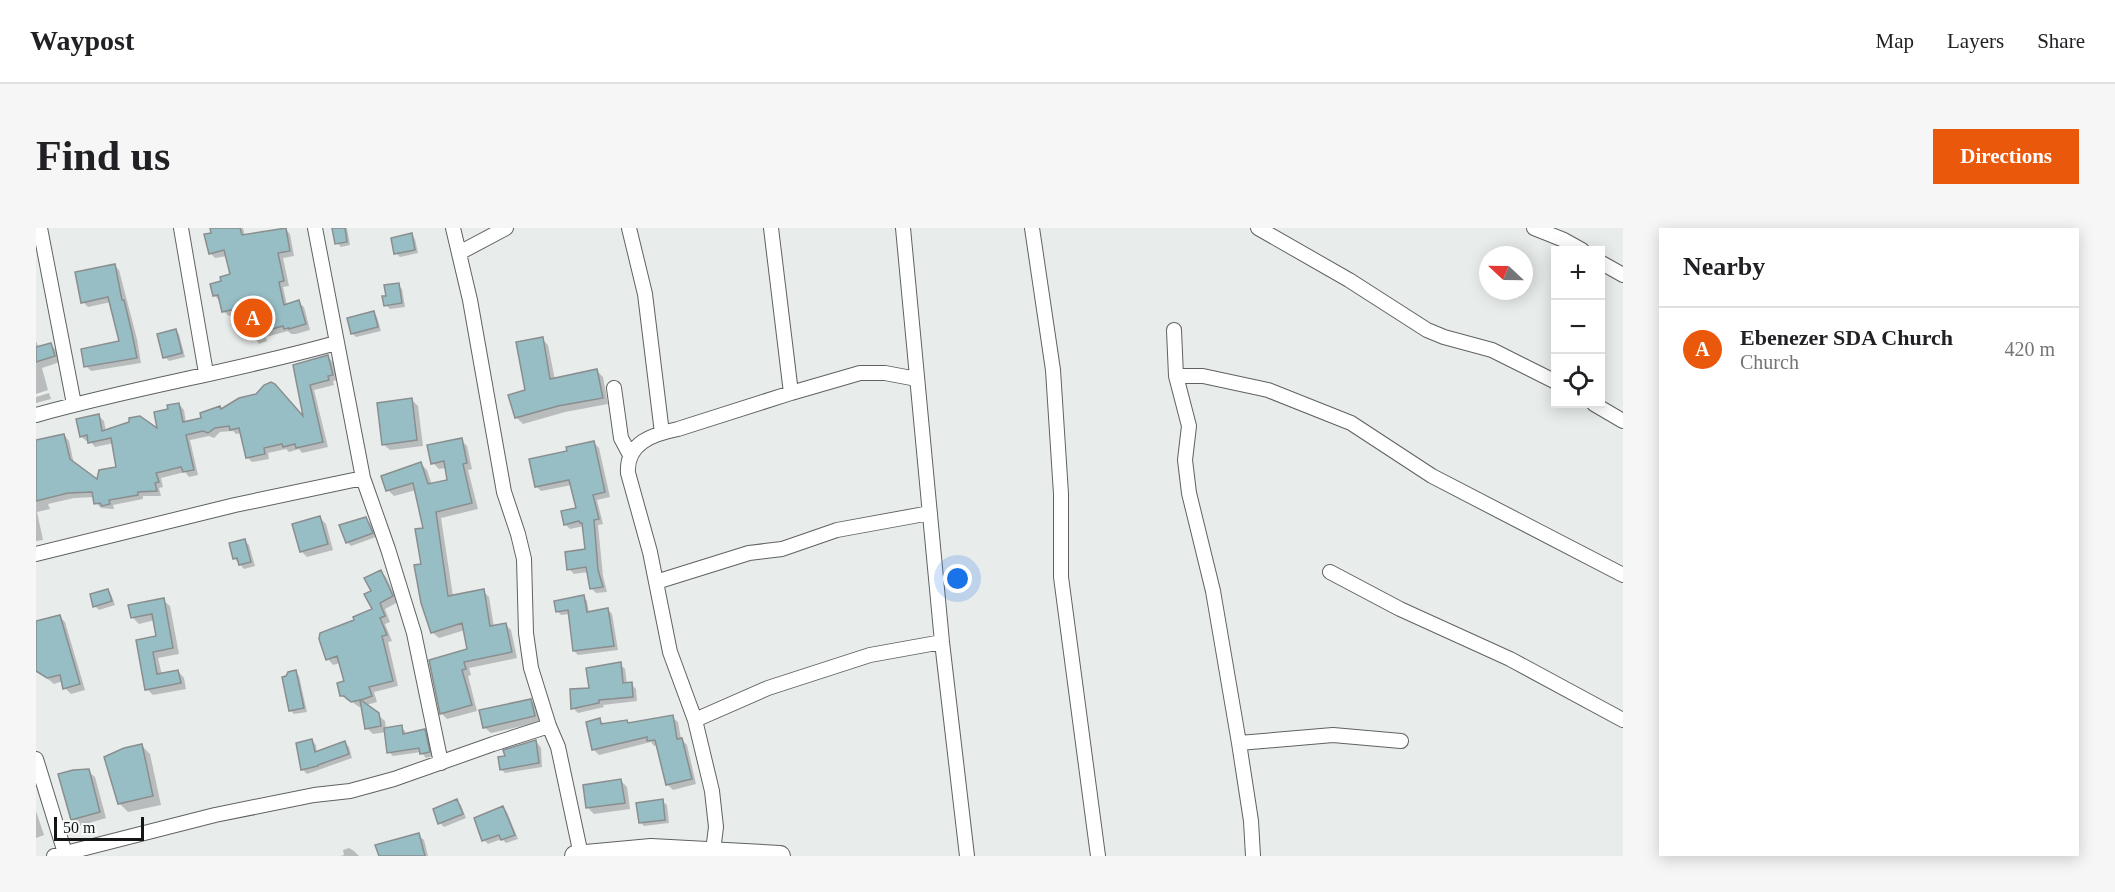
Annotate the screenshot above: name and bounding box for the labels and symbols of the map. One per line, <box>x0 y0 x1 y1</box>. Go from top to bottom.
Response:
north arrow <box>1479 246 1533 300</box>
pin: A <box>234 296 272 340</box>
your location <box>943 564 972 593</box>
scale bar <box>54 814 144 842</box>

